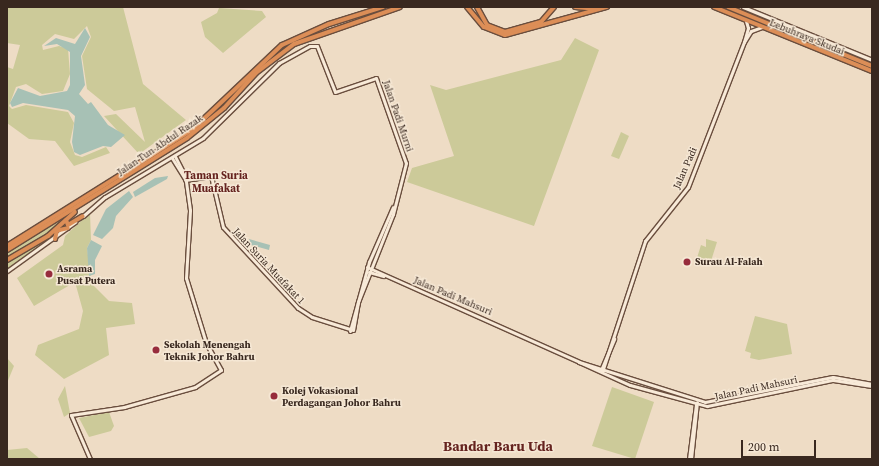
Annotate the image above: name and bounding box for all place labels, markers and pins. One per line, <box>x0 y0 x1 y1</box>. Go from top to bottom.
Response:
place label: Surau Al-Falah <box>695 256 763 268</box>
marker: Surau Al-Falah <box>682 257 692 267</box>
place label: Asrama Pusat Putera <box>57 262 115 286</box>
marker: Asrama Pusat Putera <box>44 269 54 279</box>
place label: Sekolah Menengah Teknik Johor Bahru <box>164 338 255 362</box>
marker: Sekolah Menengah Teknik Johor Bahru <box>151 345 161 355</box>
place label: Kolej Vokasional Perdagangan Johor Bahru <box>282 384 401 408</box>
marker: Kolej Vokasional Perdagangan Johor Bahru <box>269 391 279 401</box>

